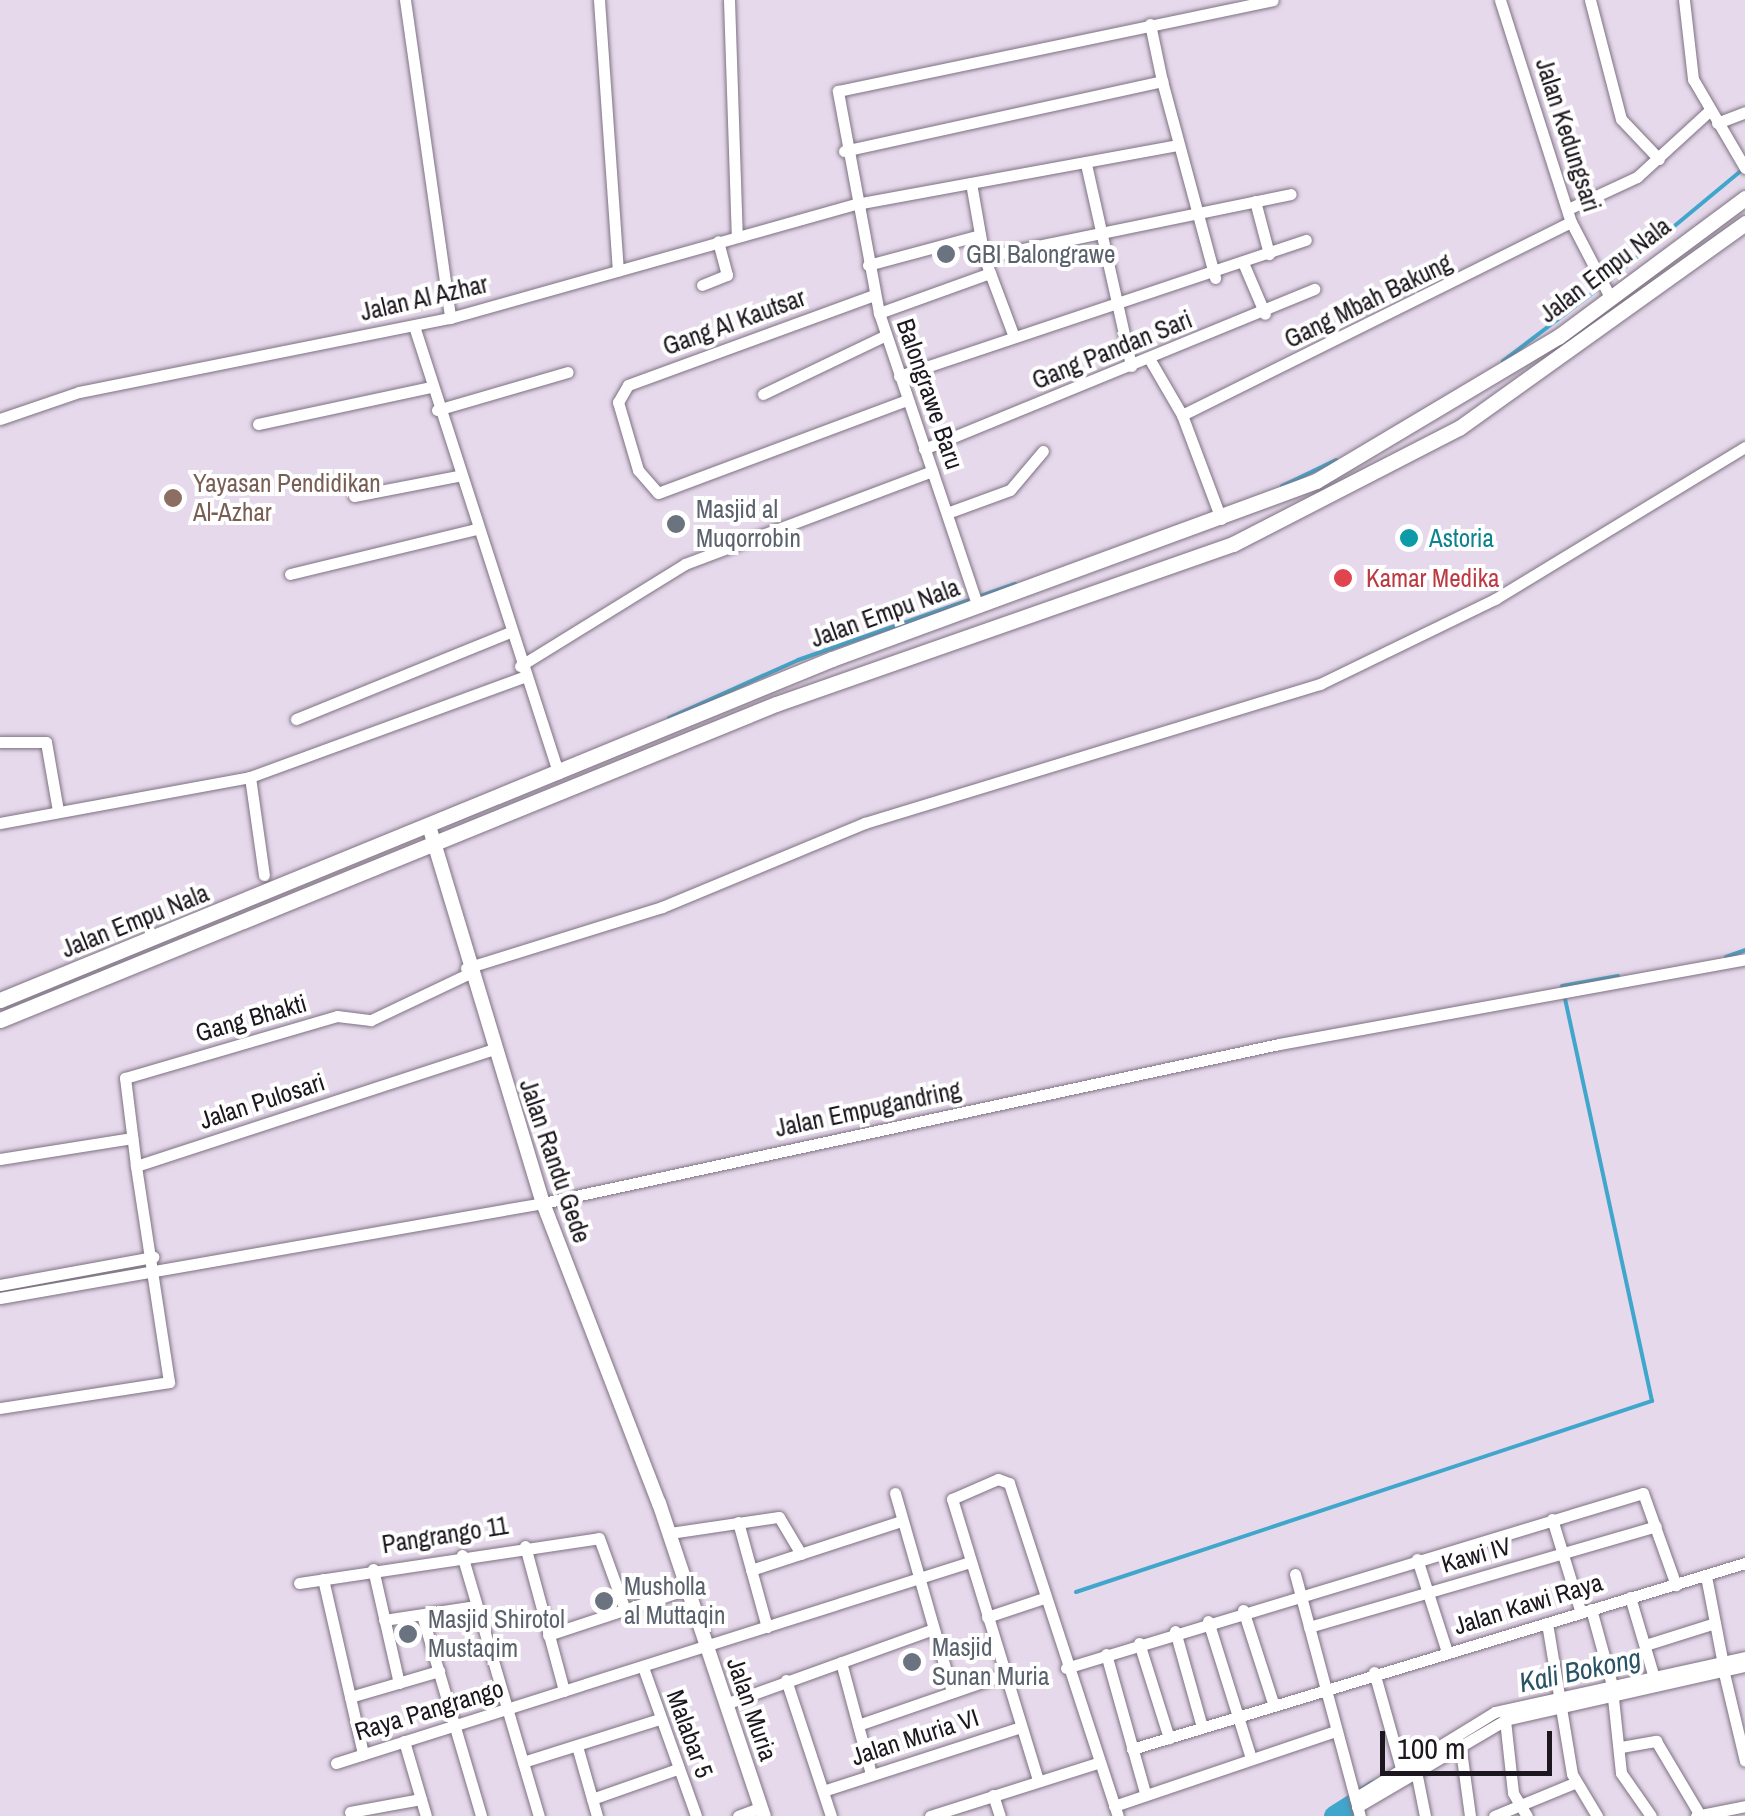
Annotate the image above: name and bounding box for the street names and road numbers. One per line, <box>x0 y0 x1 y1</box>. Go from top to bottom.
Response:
street label: Jalan Kedungsari <box>1529 54 1607 216</box>
street label: Jalan Empu Nala <box>1534 211 1676 329</box>
street label: Gang Mbah Bakung <box>1279 248 1457 354</box>
street label: Jalan Al Azhar <box>356 269 492 327</box>
street label: Gang Al Kautsar <box>658 282 810 362</box>
street label: Gang Pandan Sari <box>1028 304 1196 396</box>
street label: Balongrawe Baru <box>890 315 970 473</box>
street label: Jalan Empu Nala <box>807 572 963 654</box>
street label: Jalan Empu Nala <box>57 878 213 964</box>
street label: Gang Bhakti <box>192 988 310 1048</box>
street label: Jalan Pulosari <box>196 1067 328 1135</box>
street label: Jalan Randu Gede <box>513 1075 597 1247</box>
street label: Jalan Empugandring <box>772 1075 964 1143</box>
street label: Pangrango 11 <box>380 1510 510 1560</box>
street label: Kawi IV <box>1438 1531 1514 1579</box>
street label: Jalan Kawi Raya <box>1450 1567 1606 1641</box>
street label: Jalan Muria <box>720 1653 784 1765</box>
street label: Raya Pangrango <box>351 1673 507 1747</box>
street label: Malabar 5 <box>660 1686 720 1782</box>
street label: Jalan Muria VI <box>848 1702 982 1772</box>

